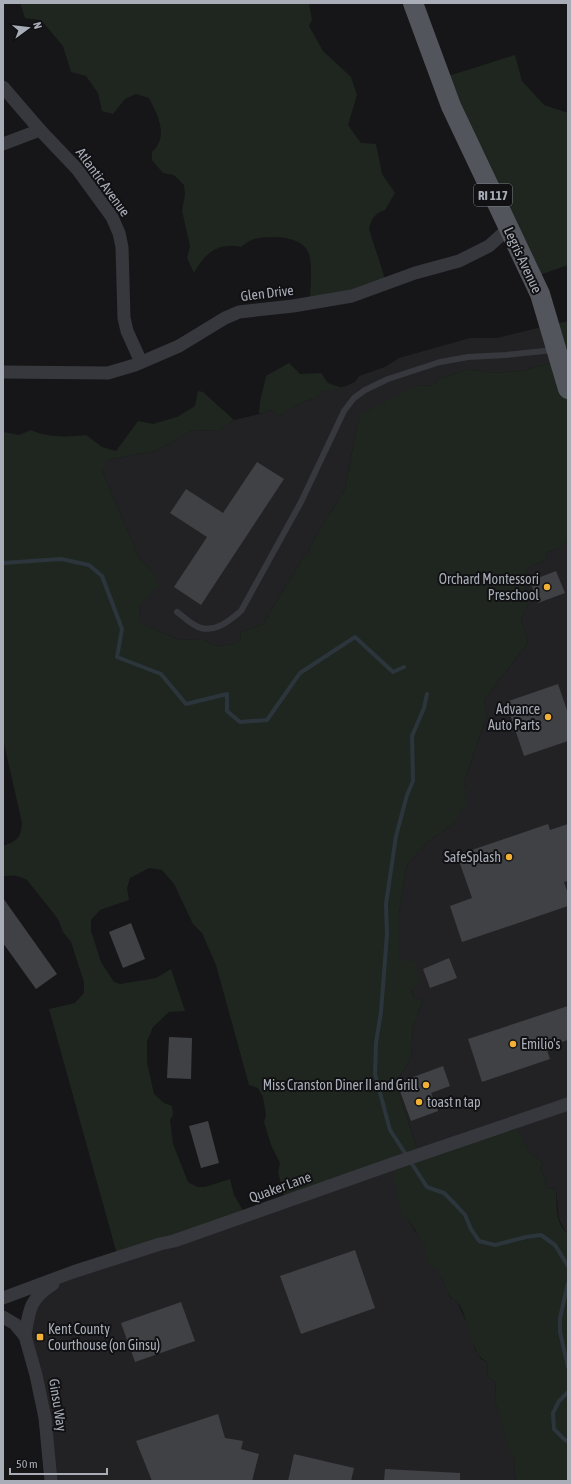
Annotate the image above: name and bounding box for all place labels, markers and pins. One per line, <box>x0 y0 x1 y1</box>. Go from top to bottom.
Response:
place label: Orchard Montessori Preschool <box>439 571 539 603</box>
marker: Orchard Montessori Preschool <box>542 582 552 592</box>
place label: Advance Auto Parts <box>488 701 540 733</box>
marker: Advance Auto Parts <box>543 712 553 722</box>
place label: SafeSplash <box>444 849 501 865</box>
marker: SafeSplash <box>504 852 514 862</box>
place label: Emilio's <box>521 1036 561 1052</box>
marker: Emilio's <box>508 1039 518 1049</box>
place label: Miss Cranston Diner II and Grill <box>263 1077 418 1093</box>
marker: Miss Cranston Diner II and Grill <box>421 1080 431 1090</box>
place label: toast n tap <box>427 1094 481 1110</box>
marker: toast n tap <box>414 1097 424 1107</box>
place label: Kent County Courthouse (on Ginsu) <box>48 1321 160 1353</box>
marker: Kent County Courthouse (on Ginsu) <box>35 1332 45 1342</box>

